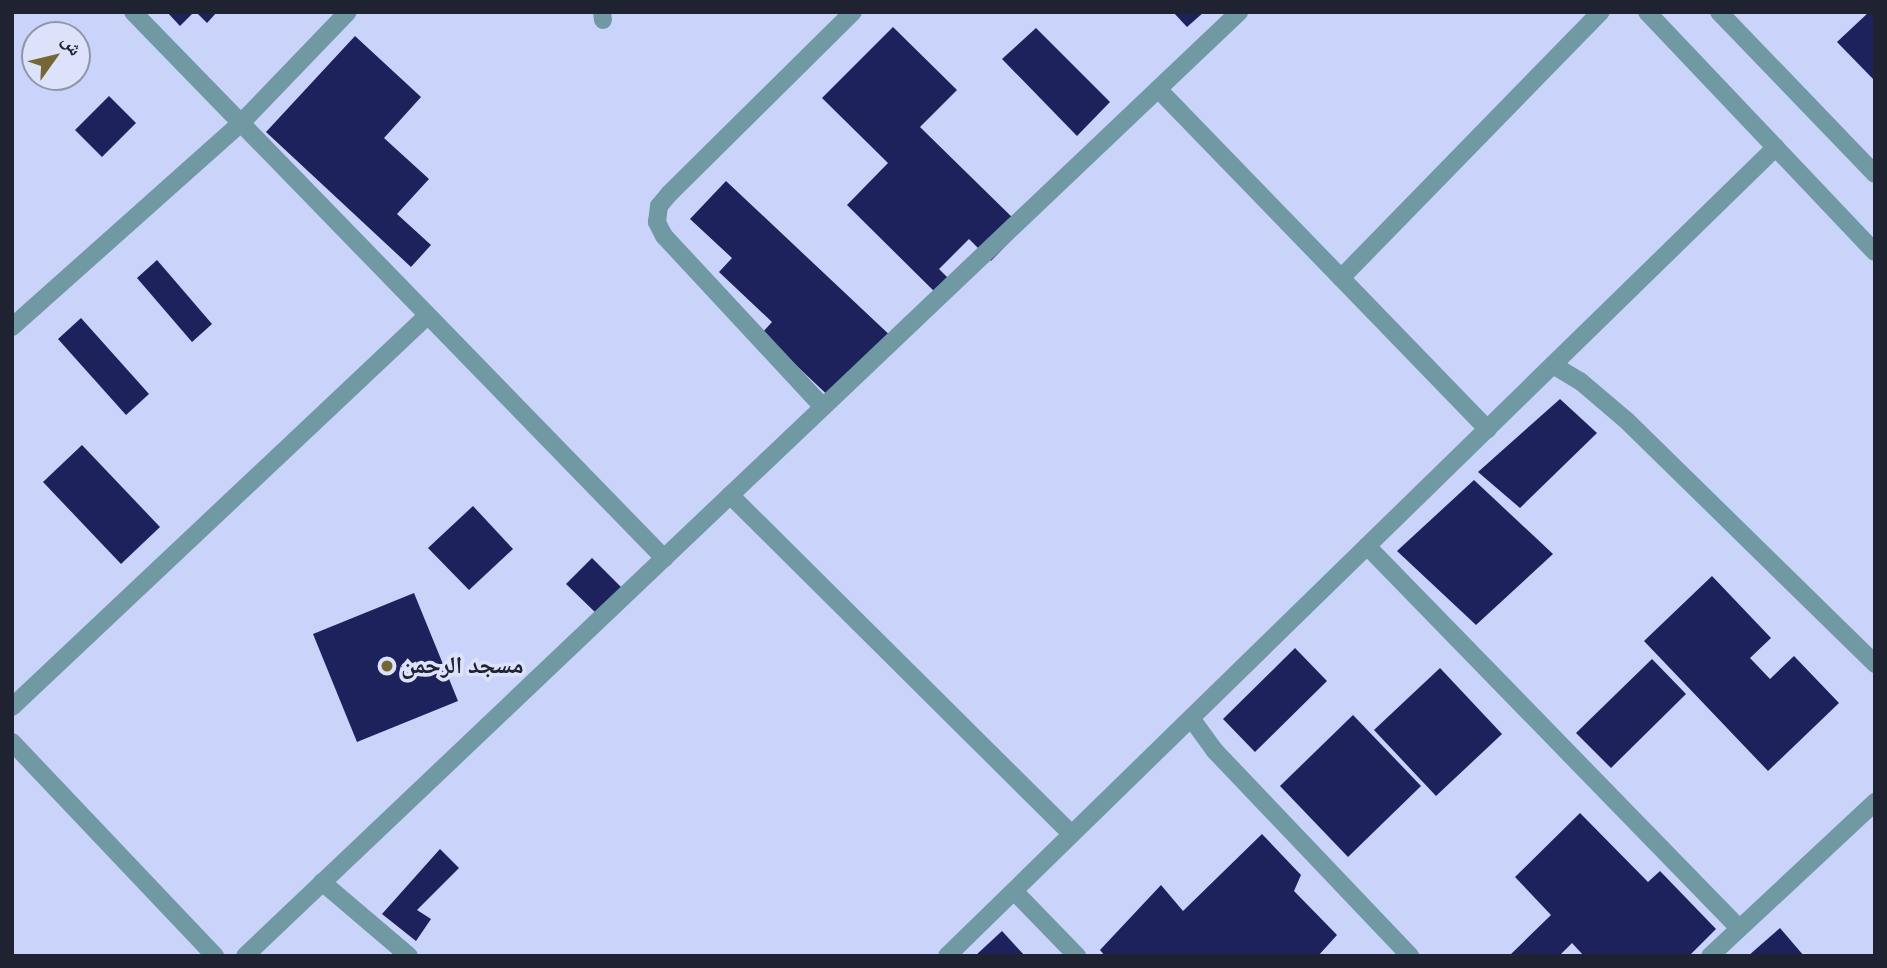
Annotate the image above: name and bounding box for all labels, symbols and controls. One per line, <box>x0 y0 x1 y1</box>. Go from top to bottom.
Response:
north arrow <box>21 21 91 91</box>
text: ش <box>57 30 87 60</box>
place label: مسجد الرحمن <box>401 652 524 680</box>
marker: مسجد الرحمن <box>379 658 395 674</box>

